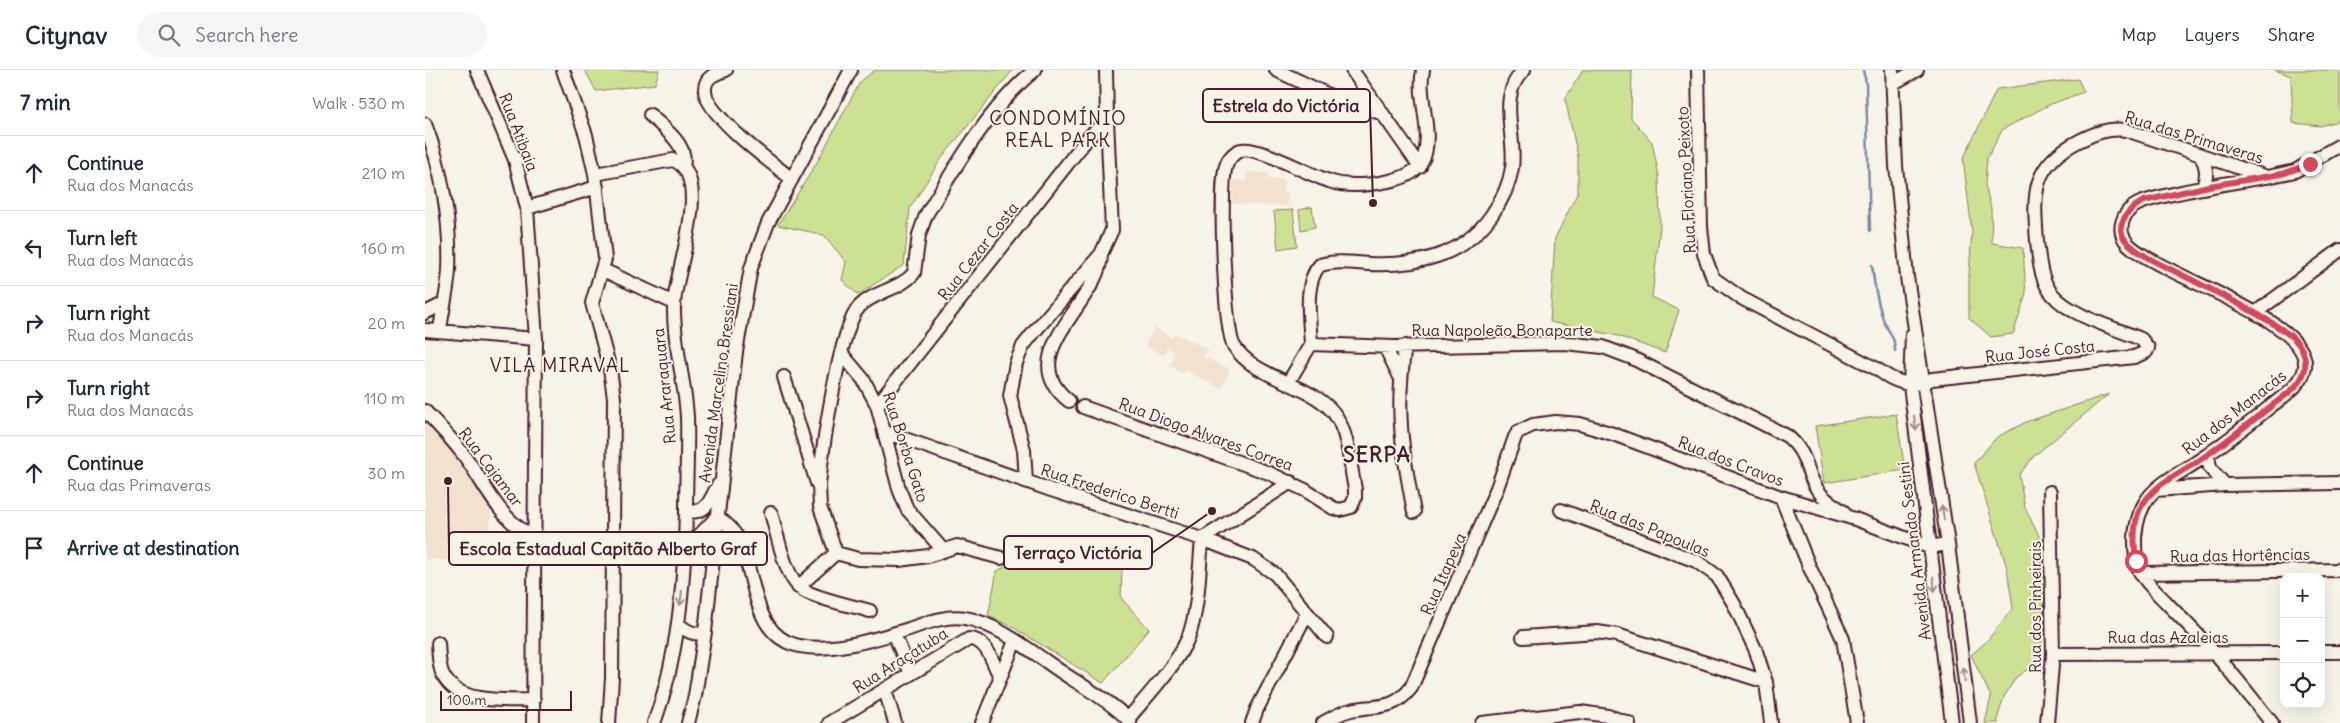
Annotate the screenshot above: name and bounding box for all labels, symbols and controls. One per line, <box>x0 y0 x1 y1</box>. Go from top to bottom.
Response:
search box <box>137 12 487 57</box>
text: Citynav <box>25 20 107 50</box>
icon: search <box>155 21 183 49</box>
text: Search here <box>195 23 298 47</box>
text: Map <box>2121 23 2156 46</box>
text: Layers <box>2184 23 2240 46</box>
text: Share <box>2268 23 2315 46</box>
text: 7 min <box>20 89 71 116</box>
callout: Estrela do Victória <box>1203 89 1370 122</box>
street label: Rua Atibaia <box>495 90 543 174</box>
text: Walk · 530 m <box>312 93 405 113</box>
text: Estrela do Victória <box>1212 94 1360 117</box>
district label: CONDOMÍNIO REAL PARK <box>989 106 1127 152</box>
street label: Rua Floriano Peixoto <box>1672 106 1700 254</box>
street label: Rua das Primaveras <box>2122 106 2266 168</box>
text: Continue <box>67 151 144 175</box>
route end <box>2299 153 2322 176</box>
icon: ahead <box>20 159 48 187</box>
text: 210 m <box>362 163 405 183</box>
text: Rua dos Manacás <box>67 175 194 195</box>
street label: Rua Cezar Costa <box>933 198 1023 304</box>
text: Turn left <box>67 226 137 250</box>
icon: left <box>20 234 48 262</box>
text: 160 m <box>361 238 405 258</box>
text: Rua dos Manacás <box>67 250 194 270</box>
street label: Avenida Marcelino Bressiani <box>694 282 742 484</box>
text: Turn right <box>67 301 150 325</box>
icon: right <box>20 309 48 337</box>
text: 20 m <box>368 313 405 333</box>
street label: Rua Napoleão Bonaparte <box>1411 320 1593 340</box>
text: Rua dos Manacás <box>67 325 194 345</box>
street label: Rua Araraquara <box>648 327 680 445</box>
street label: Rua José Costa <box>1984 335 2096 367</box>
district label: VILA MIRAVAL <box>490 353 630 377</box>
street label: Rua dos Manacás <box>2178 365 2290 459</box>
text: Turn right <box>67 376 150 400</box>
icon: right <box>20 384 48 412</box>
text: 110 m <box>364 388 405 408</box>
street label: Rua Borba Gato <box>879 389 933 505</box>
street label: Rua Diogo Alvares Correa <box>1116 393 1296 475</box>
text: Rua dos Manacás <box>67 400 194 420</box>
one-way arrow <box>1910 415 1920 431</box>
street label: Rua Cajamar <box>455 423 528 511</box>
street label: Rua dos Cravos <box>1675 432 1787 490</box>
district label: SERPA <box>1343 441 1411 468</box>
text: Continue <box>67 451 144 475</box>
icon: ahead <box>20 459 48 487</box>
street label: Rua Frederico Bertti <box>1038 459 1182 523</box>
street label: Avenida Armando Sestini <box>1893 461 1935 641</box>
text: 30 m <box>368 463 405 483</box>
text: Rua das Primaveras <box>67 475 211 495</box>
street label: Rua das Papoulas <box>1587 495 1713 561</box>
one-way arrow <box>1938 506 1948 522</box>
street label: Rua Itapeva <box>1416 530 1470 618</box>
callout: Escola Estadual Capitão Alberto Graf <box>449 532 767 565</box>
icon: arrive <box>20 534 48 562</box>
text: Arrive at destination <box>67 536 240 560</box>
callout: Terraço Victória <box>1004 536 1152 569</box>
text: Escola Estadual Capitão Alberto Graf <box>459 537 758 560</box>
text: Terraço Victória <box>1014 541 1142 564</box>
street label: Rua dos Pinheirais <box>2025 541 2045 673</box>
street label: Rua das Hortências <box>2170 544 2310 566</box>
route start <box>2125 550 2148 573</box>
map controls <box>2280 573 2325 708</box>
button: + <box>2280 573 2325 618</box>
one-way arrow <box>1929 576 1939 592</box>
one-way arrow <box>676 590 686 606</box>
button: − <box>2280 618 2325 663</box>
street label: Rua Araçatuba <box>849 623 951 697</box>
street label: Rua das Azaleias <box>2107 627 2229 647</box>
button: locate <box>2280 663 2325 708</box>
one-way arrow <box>1959 667 1969 683</box>
scale bar <box>440 688 573 711</box>
text: 100 m <box>447 691 487 709</box>

